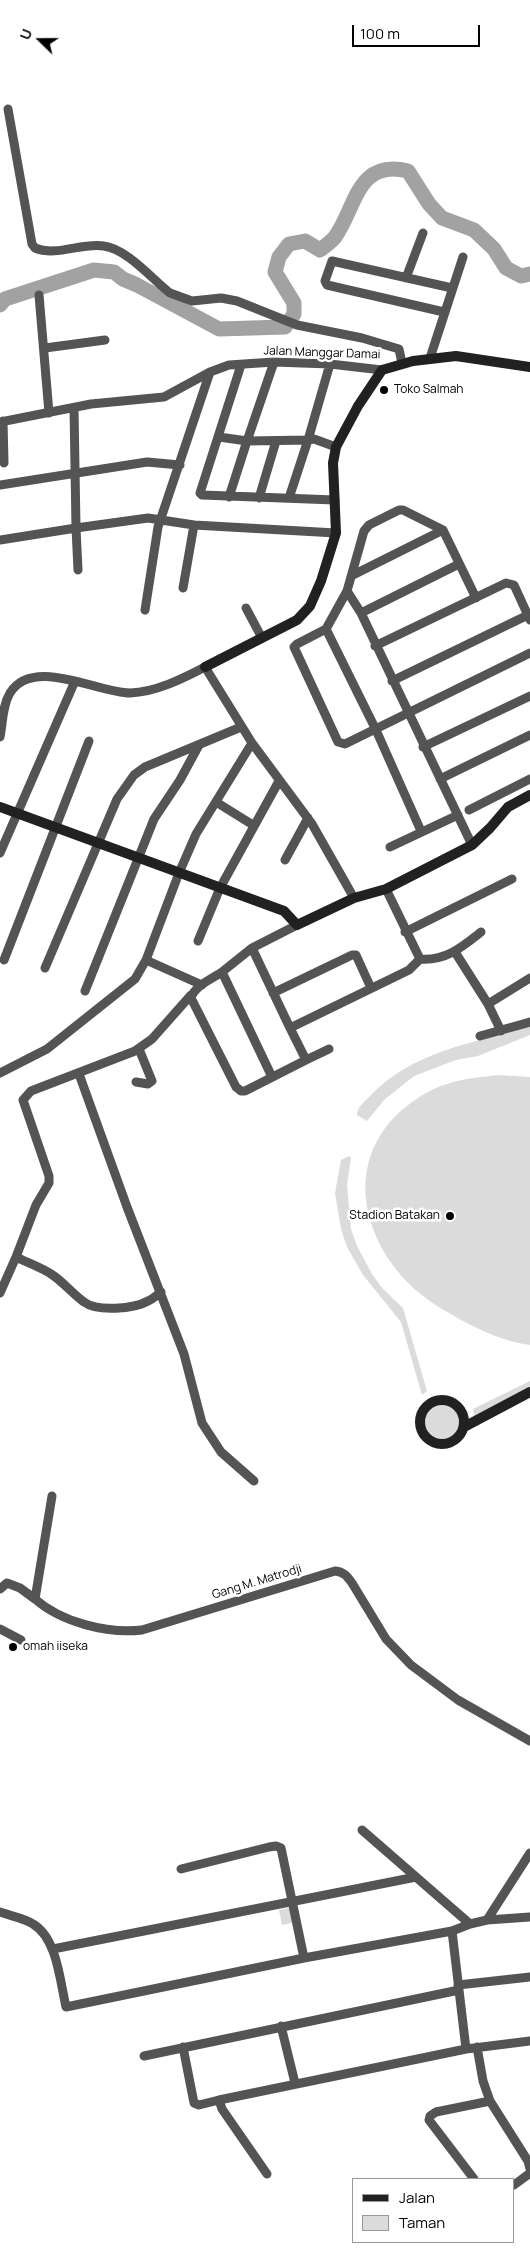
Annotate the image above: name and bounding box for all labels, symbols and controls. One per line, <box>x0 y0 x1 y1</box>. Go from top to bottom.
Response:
north arrow <box>15 15 65 65</box>
scale bar <box>355 15 482 47</box>
text: 100 m <box>360 23 400 44</box>
text: U <box>15 26 36 42</box>
street label: Jalan Manggar Damai <box>263 344 381 362</box>
place label: Toko Salmah <box>394 383 463 397</box>
marker: Toko Salmah <box>378 384 390 396</box>
place label: Stadion Batakan <box>349 1209 440 1223</box>
marker: Stadion Batakan <box>444 1210 456 1222</box>
street label: Gang M. Matrodji <box>210 1562 304 1602</box>
place label: omah iiseka <box>23 1640 88 1654</box>
marker: omah iiseka <box>7 1641 19 1653</box>
legend <box>352 2178 515 2243</box>
text: Jalan <box>399 2187 435 2208</box>
text: Taman <box>399 2212 445 2233</box>

